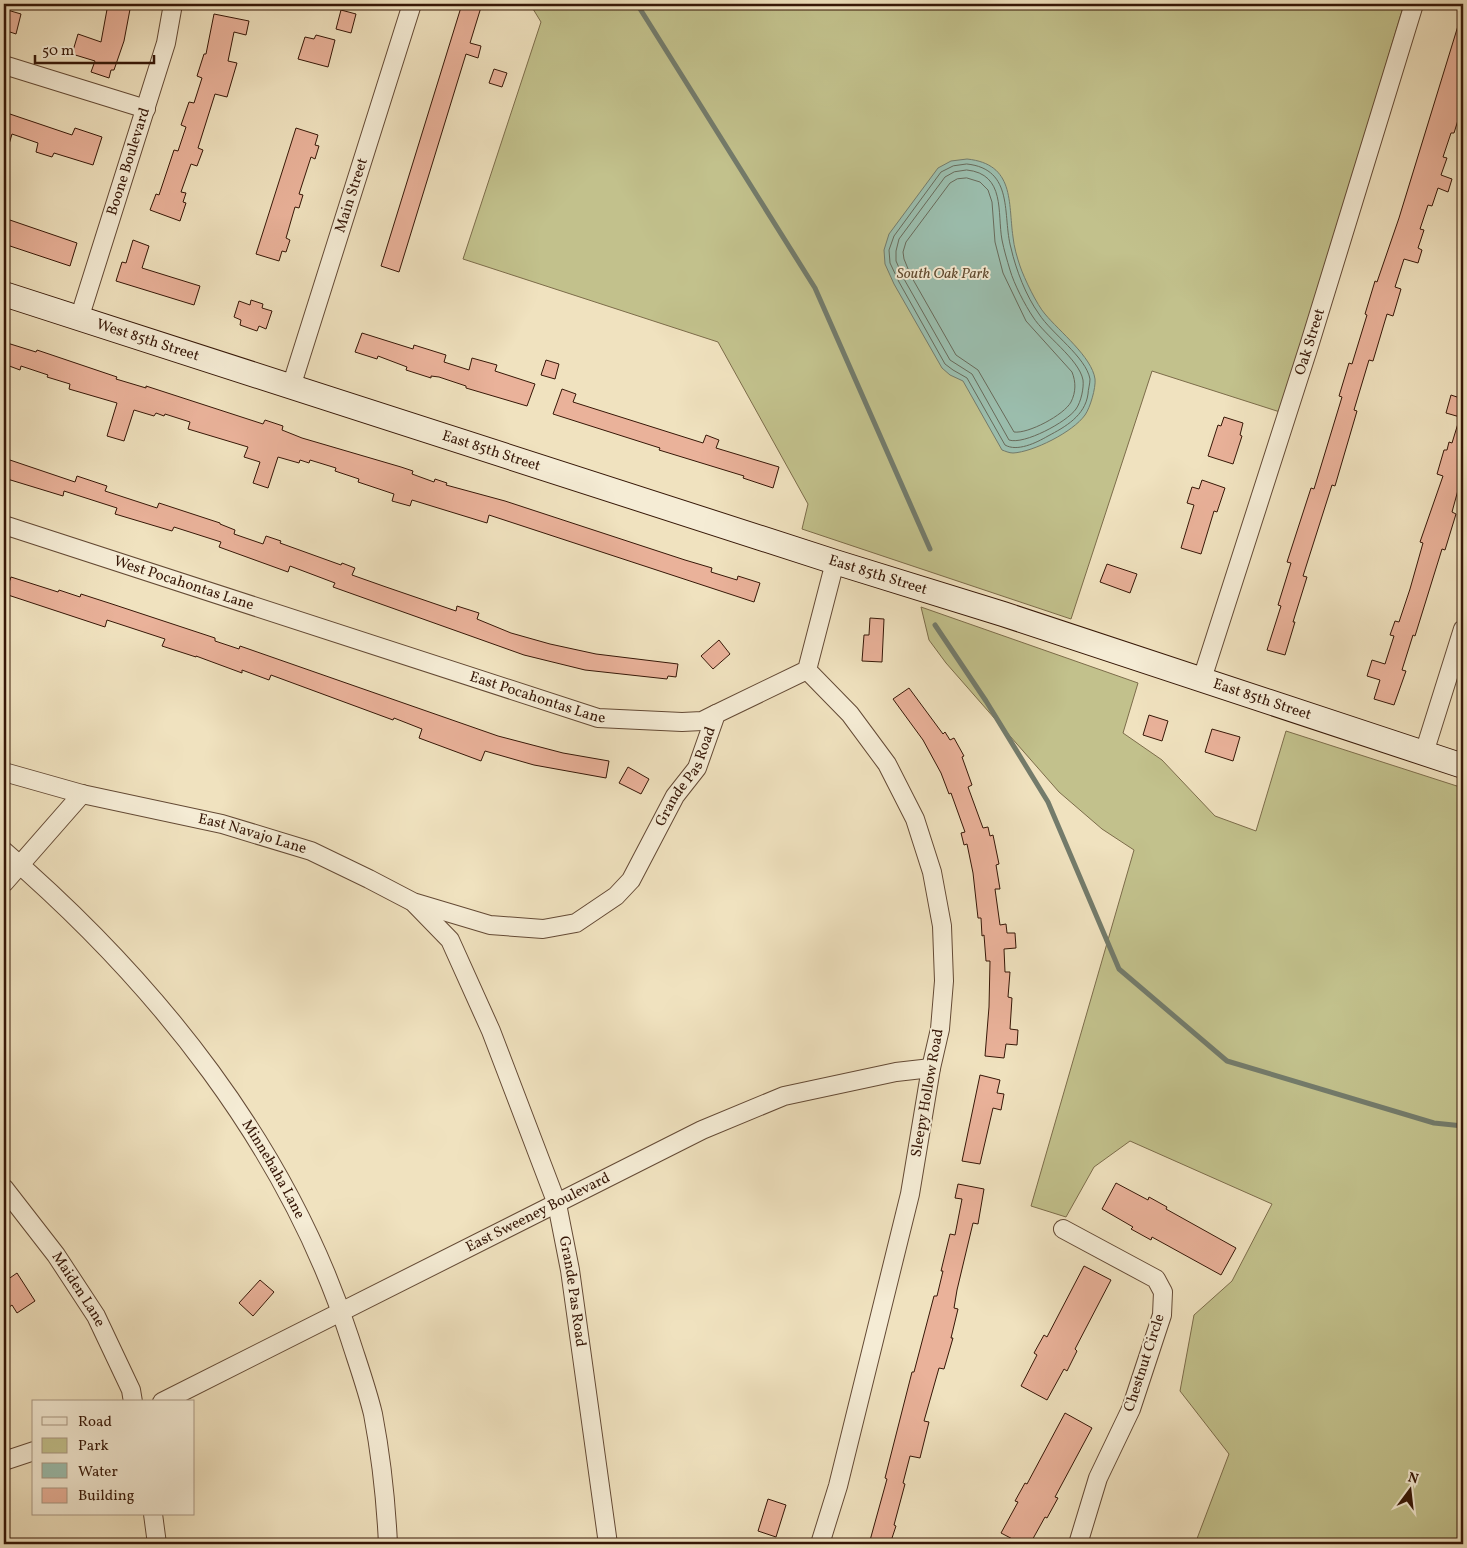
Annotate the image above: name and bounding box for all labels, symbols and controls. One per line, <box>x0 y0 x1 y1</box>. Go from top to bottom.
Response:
scale bar <box>35 32 154 64</box>
text: 50 m <box>42 41 74 62</box>
street label: Boone Boulevard <box>102 105 155 218</box>
street label: Main Street <box>330 155 373 235</box>
park label: South Oak Park <box>897 264 989 285</box>
street label: Oak Street <box>1290 306 1330 378</box>
street label: West 85th Street <box>94 314 202 367</box>
street label: East 85th Street <box>439 425 543 477</box>
street label: East 85th Street <box>826 550 930 600</box>
street label: West Pocahontas Lane <box>111 551 257 616</box>
street label: East Pocahontas Lane <box>467 666 606 729</box>
street label: East 85th Street <box>1210 674 1314 726</box>
street label: Grande Pas Road <box>650 724 721 830</box>
street label: East Navajo Lane <box>196 809 309 860</box>
street label: Sleepy Hollow Road <box>906 1027 950 1159</box>
street label: Minnehaha Lane <box>236 1116 310 1223</box>
street label: East Sweeney Boulevard <box>462 1167 614 1258</box>
street label: Grande Pas Road <box>553 1234 591 1348</box>
street label: Maiden Lane <box>46 1248 110 1330</box>
street label: Chestnut Circle <box>1119 1311 1171 1415</box>
legend <box>32 1400 195 1516</box>
text: Road <box>78 1412 112 1433</box>
text: Park <box>78 1436 109 1457</box>
text: Water <box>78 1462 118 1483</box>
north arrow <box>1384 1466 1434 1516</box>
text: N <box>1406 1468 1420 1489</box>
text: Building <box>78 1486 135 1507</box>

